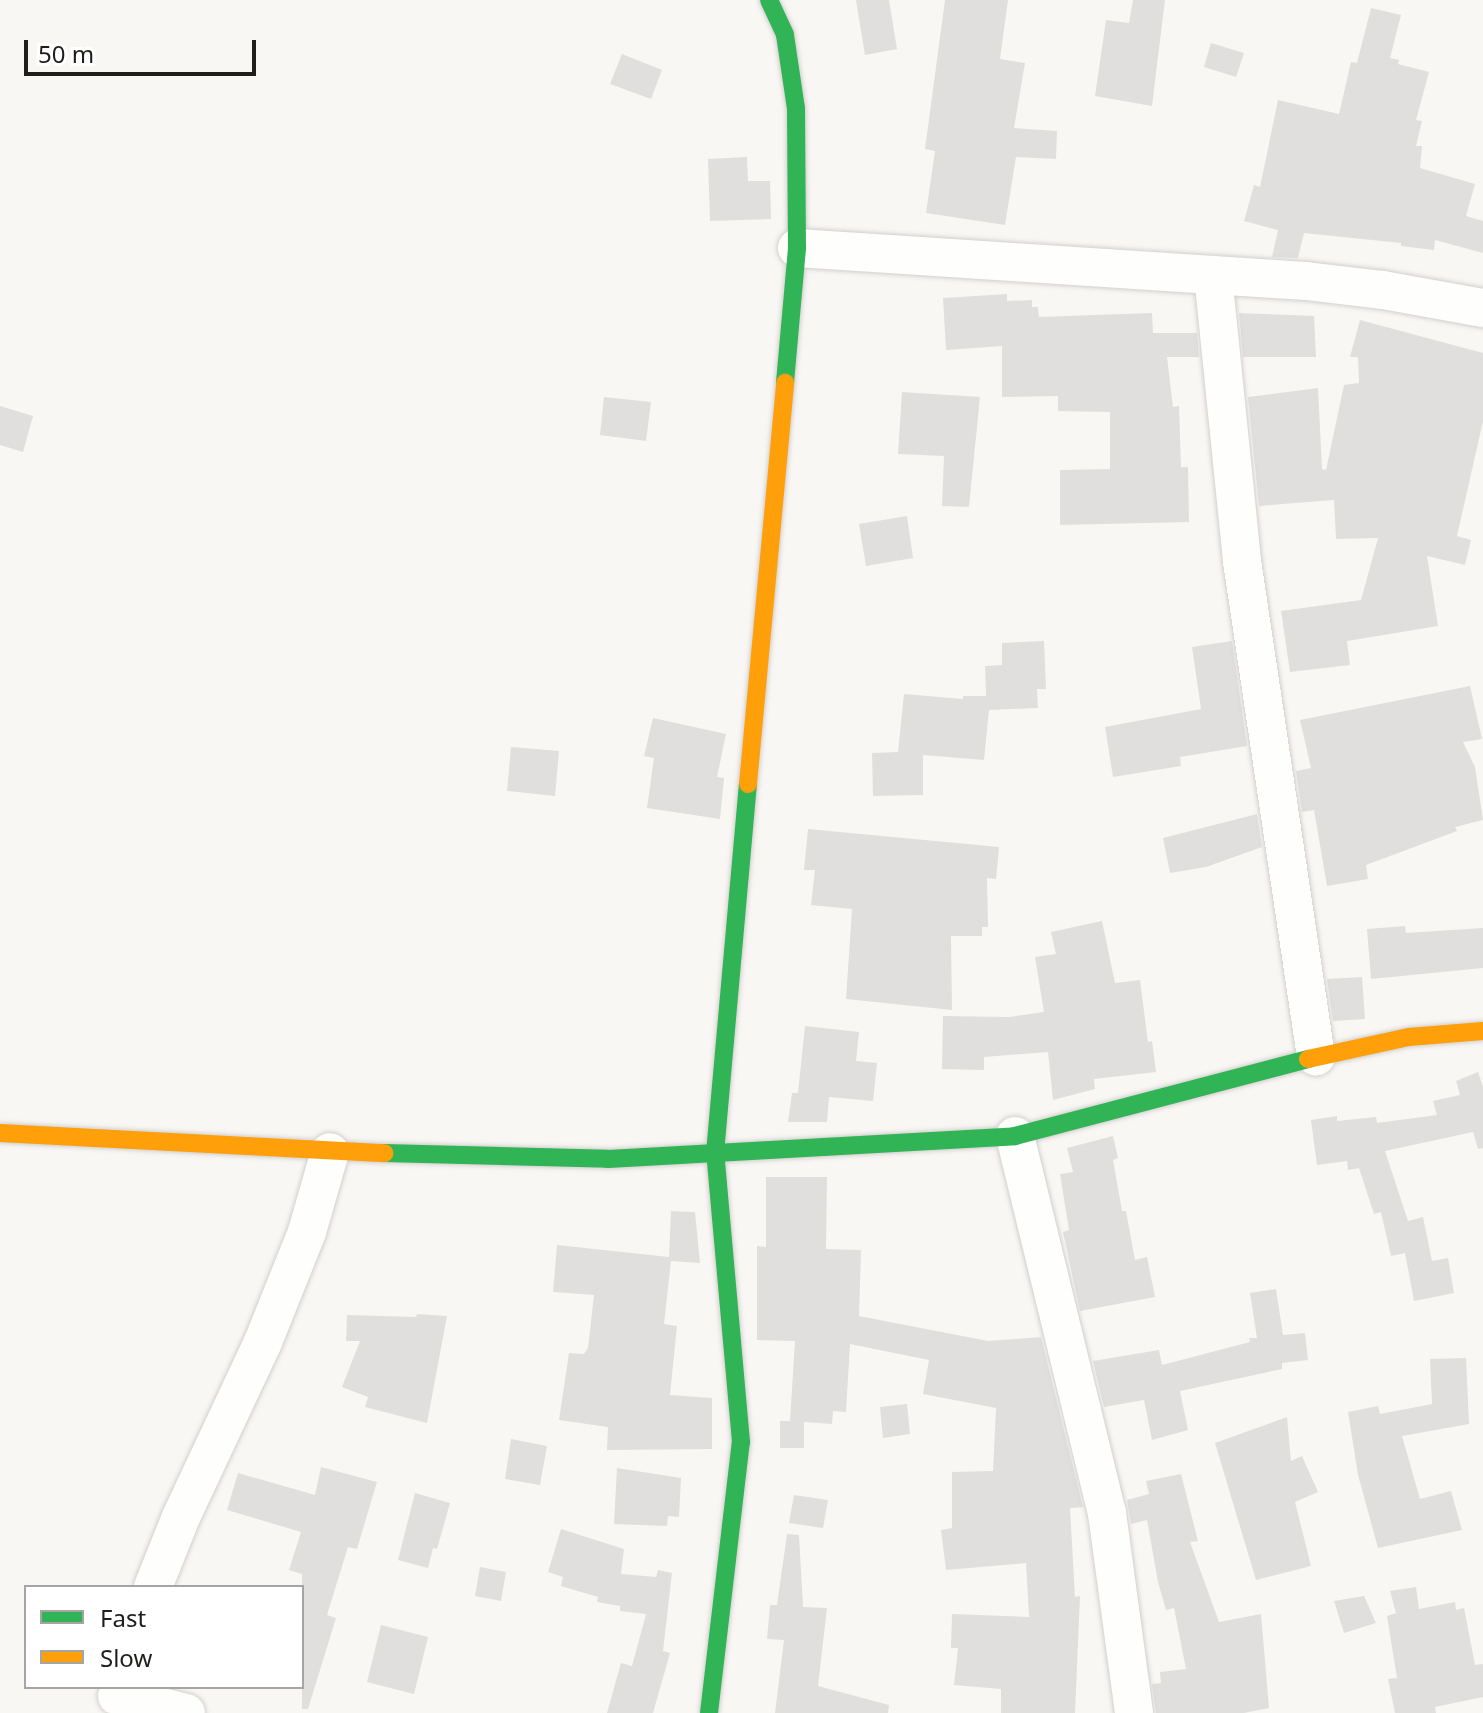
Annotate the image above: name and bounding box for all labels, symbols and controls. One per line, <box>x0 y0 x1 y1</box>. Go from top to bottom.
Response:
scale bar <box>28 24 260 74</box>
text: 50 m <box>38 37 94 70</box>
legend <box>24 1585 304 1689</box>
text: Fast <box>100 1601 146 1634</box>
text: Slow <box>100 1641 152 1674</box>

